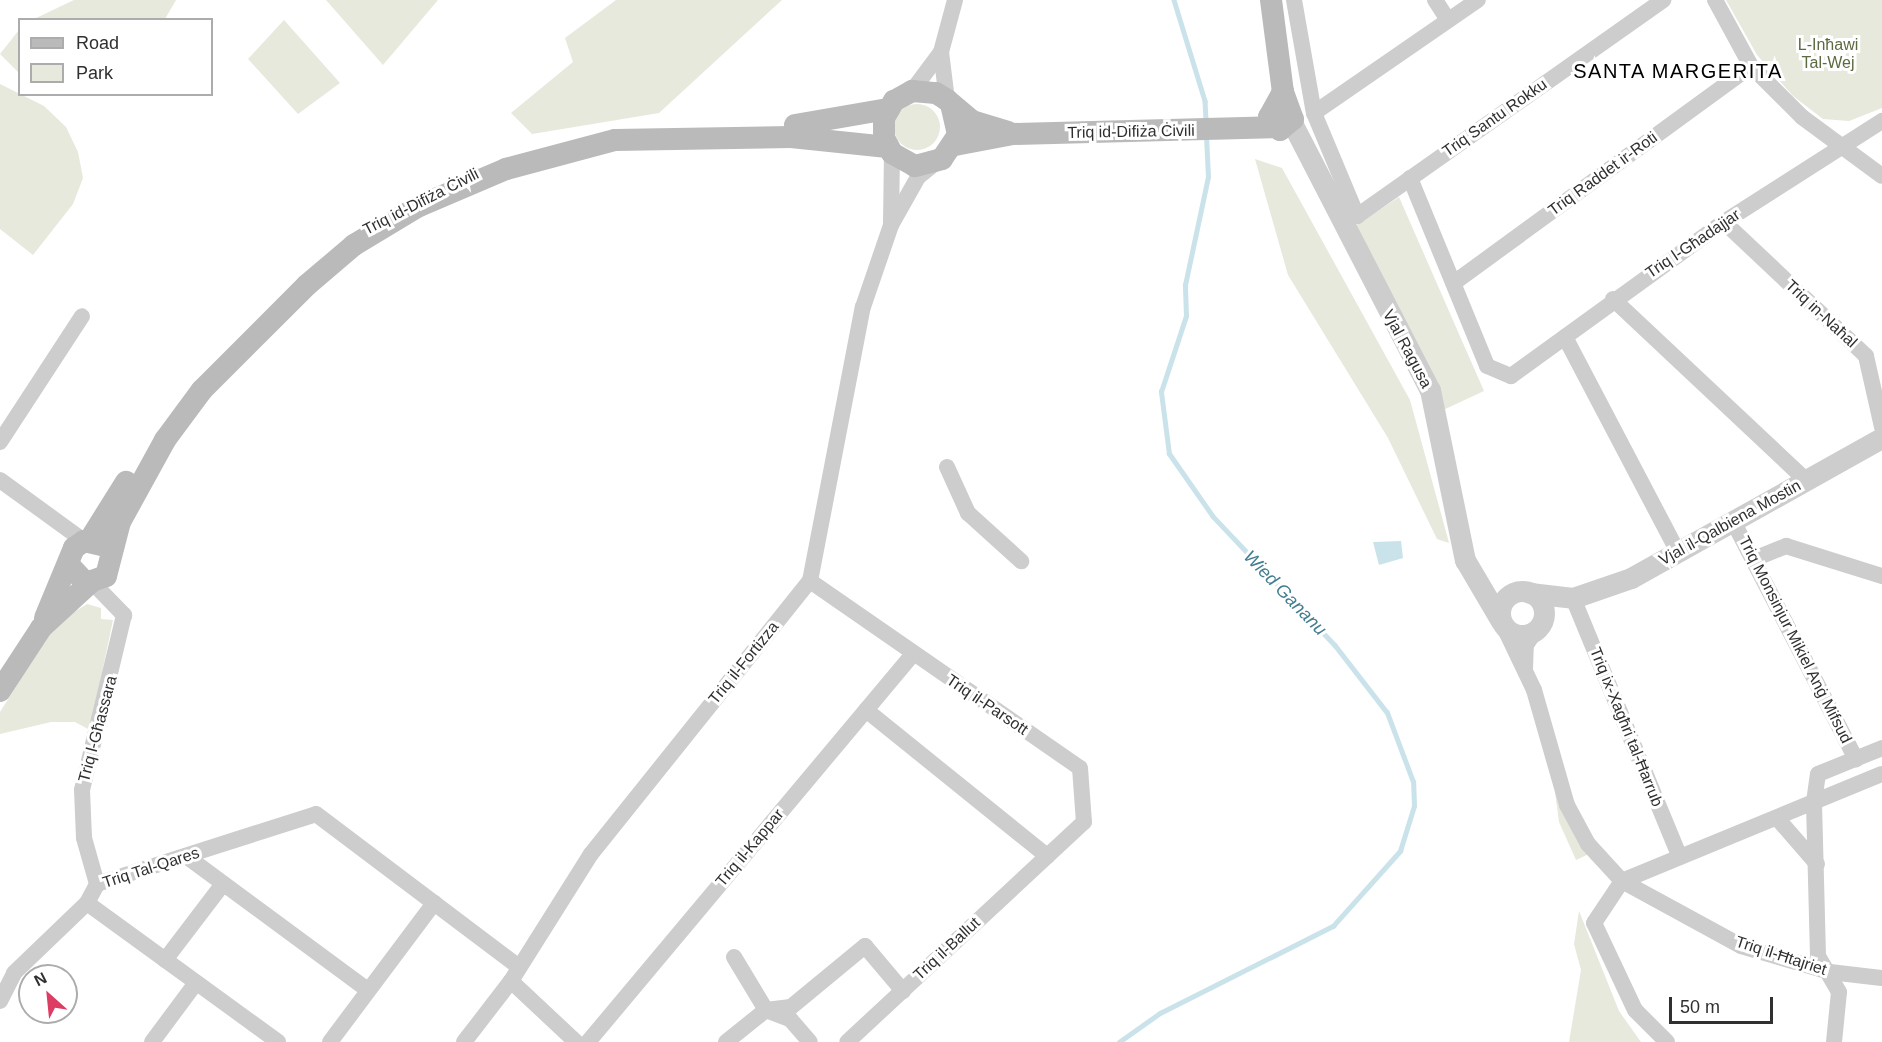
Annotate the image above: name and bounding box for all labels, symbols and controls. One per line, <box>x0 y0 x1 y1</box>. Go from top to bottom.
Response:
legend <box>18 18 213 96</box>
text: Road <box>76 33 119 53</box>
park label: L-Inħawi Tal-Wej <box>1798 35 1858 73</box>
district label: SANTA MARGERITA <box>1573 59 1783 83</box>
text: Park <box>76 63 113 83</box>
street label: Triq Santu Rokku <box>1439 75 1551 161</box>
street label: Triq id-Difiża Ċivili <box>1067 121 1195 143</box>
street label: Triq Raddet ir-Roti <box>1545 128 1661 220</box>
street label: Triq id-Difiża Ċivili <box>360 165 482 239</box>
street label: Triq l-Għadajjar <box>1642 205 1744 283</box>
street label: Triq in-Naħal <box>1781 276 1861 352</box>
street label: Vjal Ragusa <box>1378 306 1436 392</box>
street label: Vjal il-Qalbiena Mostin <box>1656 476 1804 570</box>
street label: Triq Monsinjur Mikiel Anġ Mifsud <box>1734 533 1856 747</box>
water label: Wied Gananu <box>1239 546 1331 640</box>
street label: Triq il-Fortizza <box>705 618 783 708</box>
street label: Triq ix-Xagħri tal-Ħarrub <box>1585 645 1667 809</box>
street label: Triq il-Parsott <box>942 671 1032 739</box>
street label: Triq l-Għassara <box>75 674 121 784</box>
street label: Triq il-Kappar <box>712 805 788 891</box>
street label: Triq Tal-Qares <box>100 843 202 893</box>
street label: Triq il-Ballut <box>910 913 984 985</box>
street label: Triq il-Ħtajriet <box>1733 932 1829 980</box>
north arrow <box>18 964 78 1024</box>
text: N <box>31 969 50 989</box>
scale bar <box>1672 985 1776 1023</box>
text: 50 m <box>1680 997 1720 1017</box>

